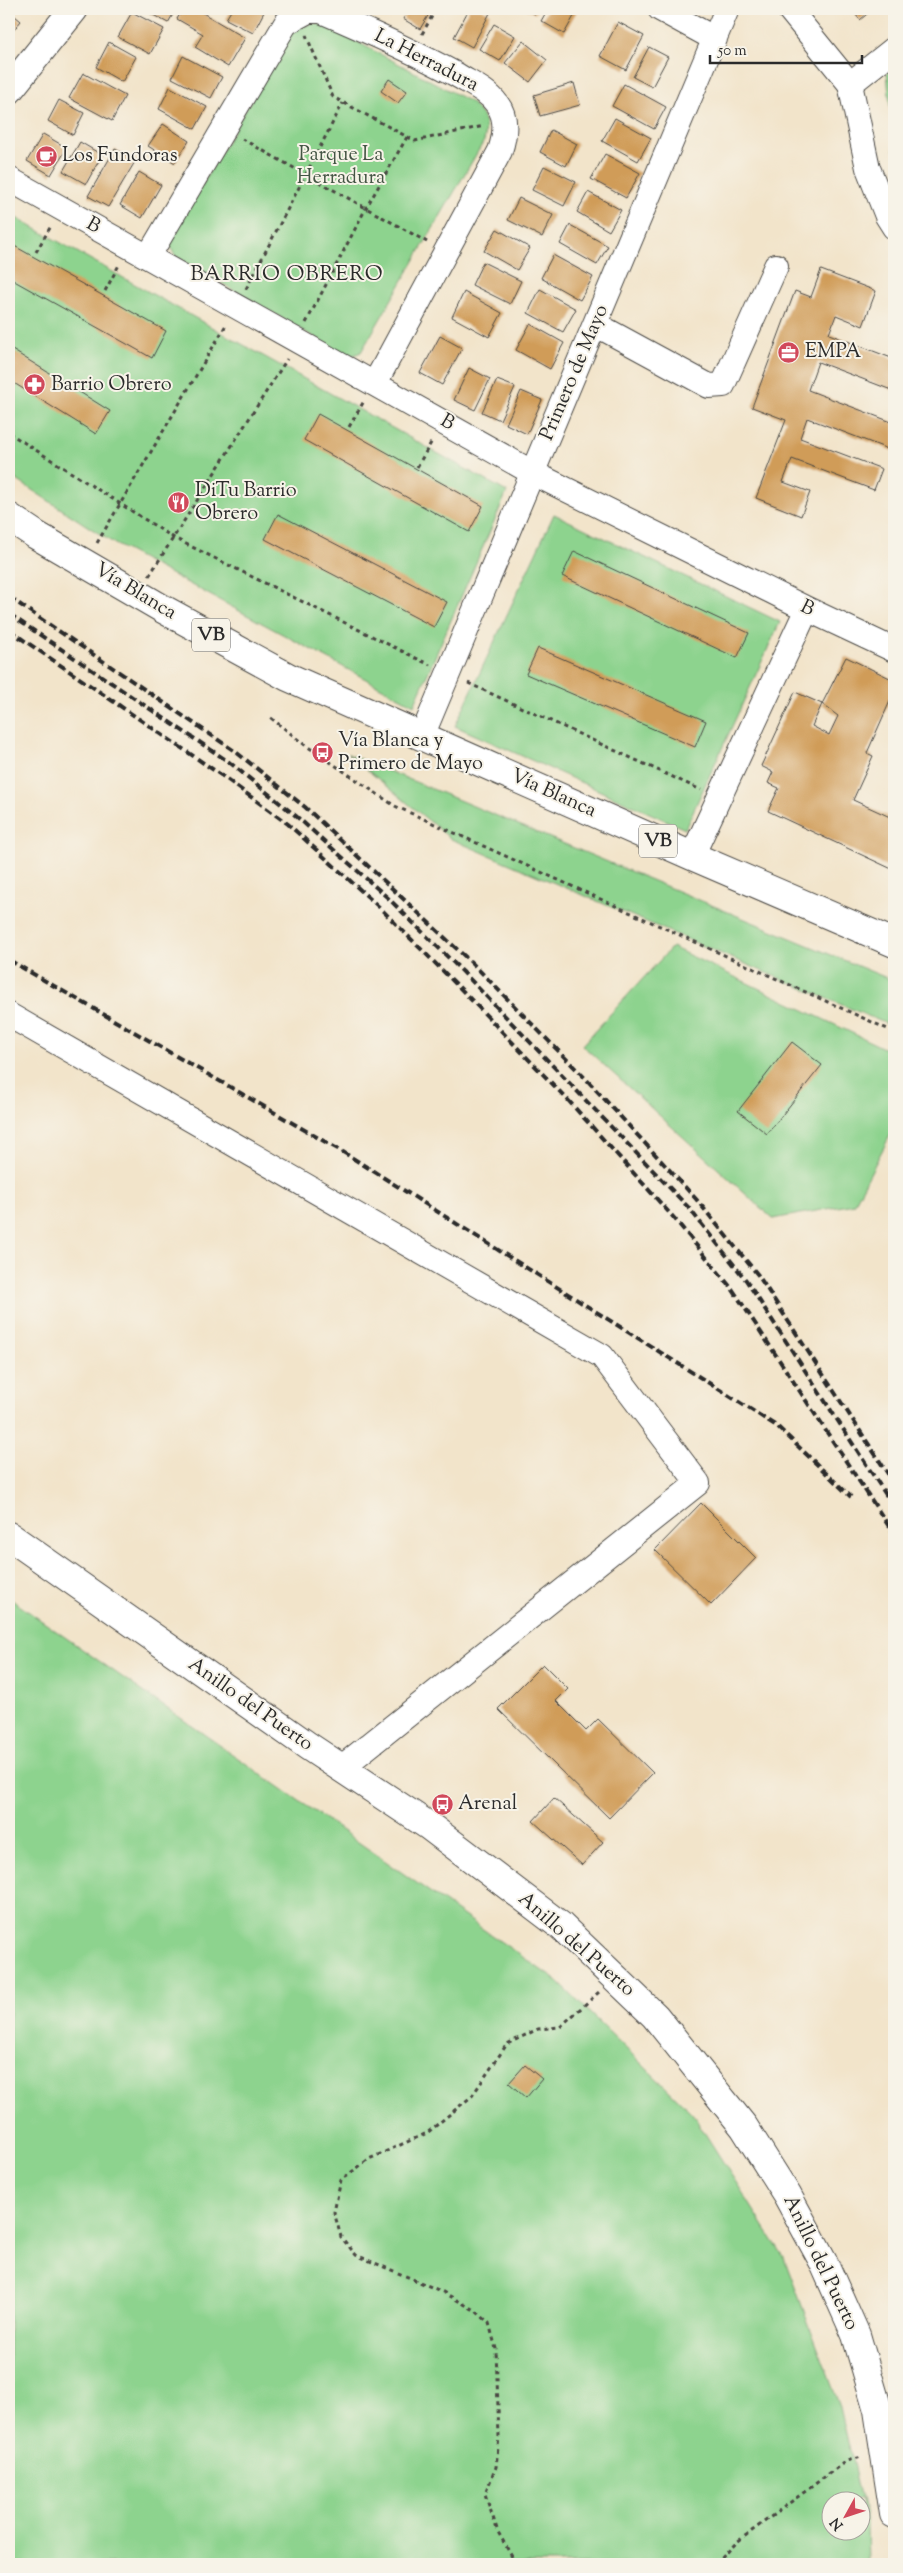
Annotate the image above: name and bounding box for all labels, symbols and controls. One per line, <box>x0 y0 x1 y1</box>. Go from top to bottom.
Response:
street label: La Herradura <box>369 22 483 100</box>
scale bar <box>710 32 863 64</box>
text: 50 m <box>717 41 747 62</box>
park label: Parque La Herradura <box>297 141 385 193</box>
place label: Los Fundoras <box>62 142 178 171</box>
cafe icon: Los Fundoras <box>34 144 58 168</box>
street label: B <box>80 210 106 242</box>
district label: BARRIO OBRERO <box>190 260 384 290</box>
street label: Primero de Mayo <box>533 301 617 445</box>
place label: EMPA <box>805 338 861 367</box>
office icon: EMPA <box>777 340 801 364</box>
place label: Barrio Obrero <box>51 371 172 400</box>
pharmacy icon: Barrio Obrero <box>23 373 47 397</box>
street label: B <box>434 407 460 439</box>
place label: DiTu Barrio Obrero <box>195 477 297 529</box>
restaurant icon: DiTu Barrio Obrero <box>167 490 191 514</box>
street label: Vía Blanca <box>88 556 182 628</box>
street label: B <box>795 593 819 625</box>
road number: VB <box>192 618 230 652</box>
place label: Vía Blanca y Primero de Mayo <box>338 727 483 779</box>
bus stop icon: Vía Blanca y Primero de Mayo <box>310 741 334 765</box>
street label: Vía Blanca <box>505 762 601 826</box>
road number: VB <box>639 824 677 858</box>
street label: Anillo del Puerto <box>181 1651 319 1759</box>
place label: Arenal <box>458 1790 518 1819</box>
bus stop icon: Arenal <box>430 1792 454 1816</box>
street label: Anillo del Puerto <box>511 1886 641 2004</box>
street label: Anillo del Puerto <box>775 2190 865 2336</box>
north arrow <box>820 2490 870 2540</box>
text: N <box>826 2512 849 2534</box>

